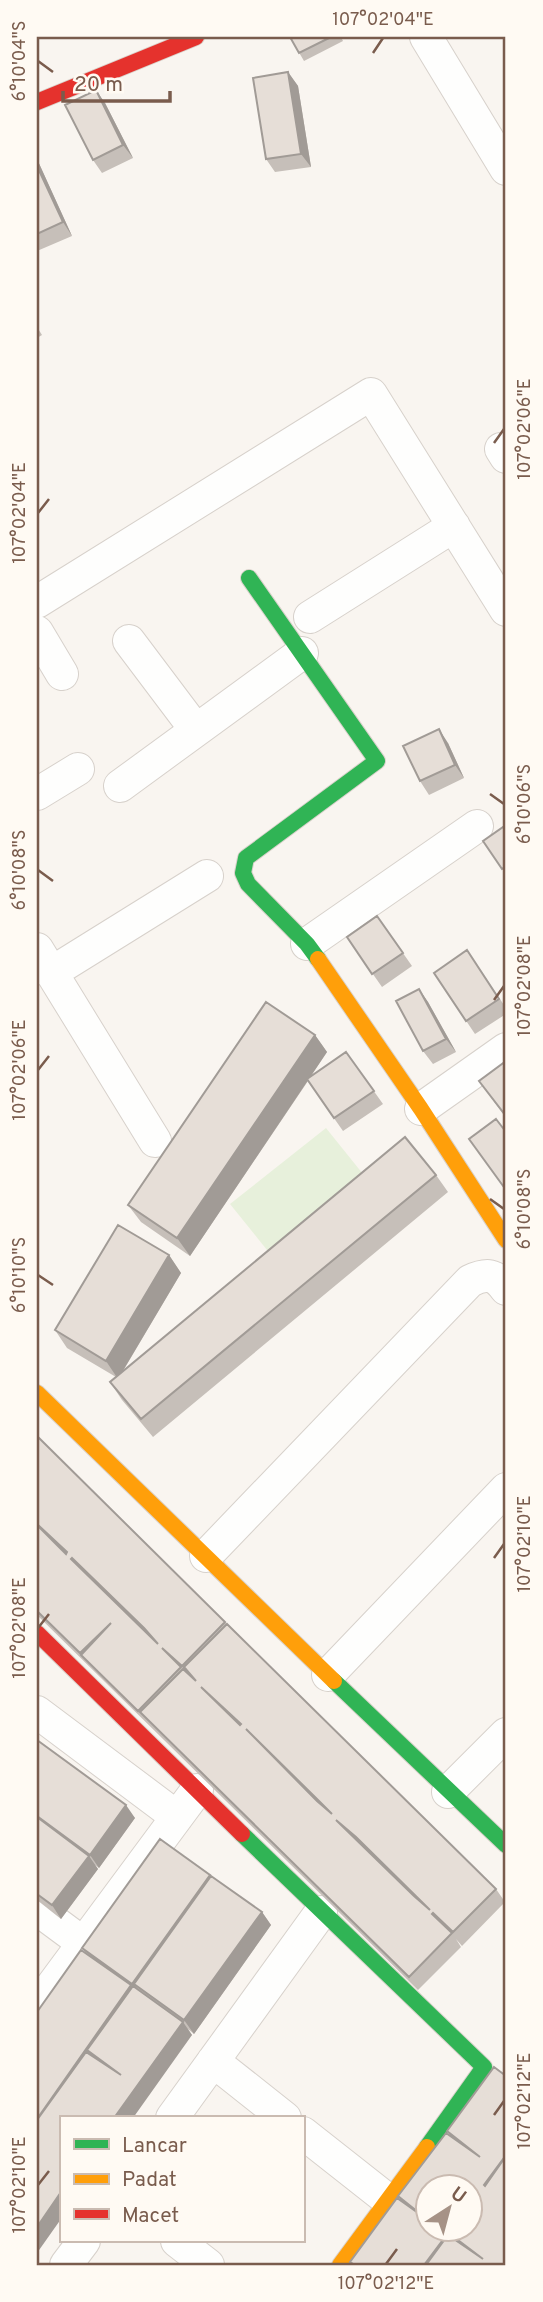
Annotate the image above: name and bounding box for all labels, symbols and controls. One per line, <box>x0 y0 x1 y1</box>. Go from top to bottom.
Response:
text: 107°02'04"E <box>332 9 434 32</box>
text: 6°10'04"S <box>9 20 32 102</box>
scale bar <box>63 60 170 104</box>
text: 20 m <box>74 72 123 99</box>
text: 107°02'06"E <box>514 378 537 480</box>
text: 107°02'04"E <box>9 462 32 564</box>
text: 6°10'06"S <box>514 764 537 844</box>
text: 6°10'08"S <box>9 830 32 910</box>
text: 107°02'08"E <box>514 935 537 1037</box>
text: 107°02'06"E <box>9 1019 32 1121</box>
text: 6°10'08"S <box>514 1169 537 1249</box>
text: 6°10'10"S <box>9 1237 32 1313</box>
text: 107°02'10"E <box>514 1495 537 1593</box>
text: 107°02'08"E <box>9 1577 32 1679</box>
text: 107°02'12"E <box>514 2053 537 2149</box>
legend <box>60 2116 304 2242</box>
text: Lancar <box>122 2133 187 2160</box>
text: 107°02'10"E <box>9 2136 32 2234</box>
text: Padat <box>122 2167 177 2194</box>
north arrow <box>414 2172 484 2242</box>
text: U <box>445 2182 470 2210</box>
text: Macet <box>122 2203 179 2230</box>
text: 107°02'12"E <box>338 2273 434 2296</box>

